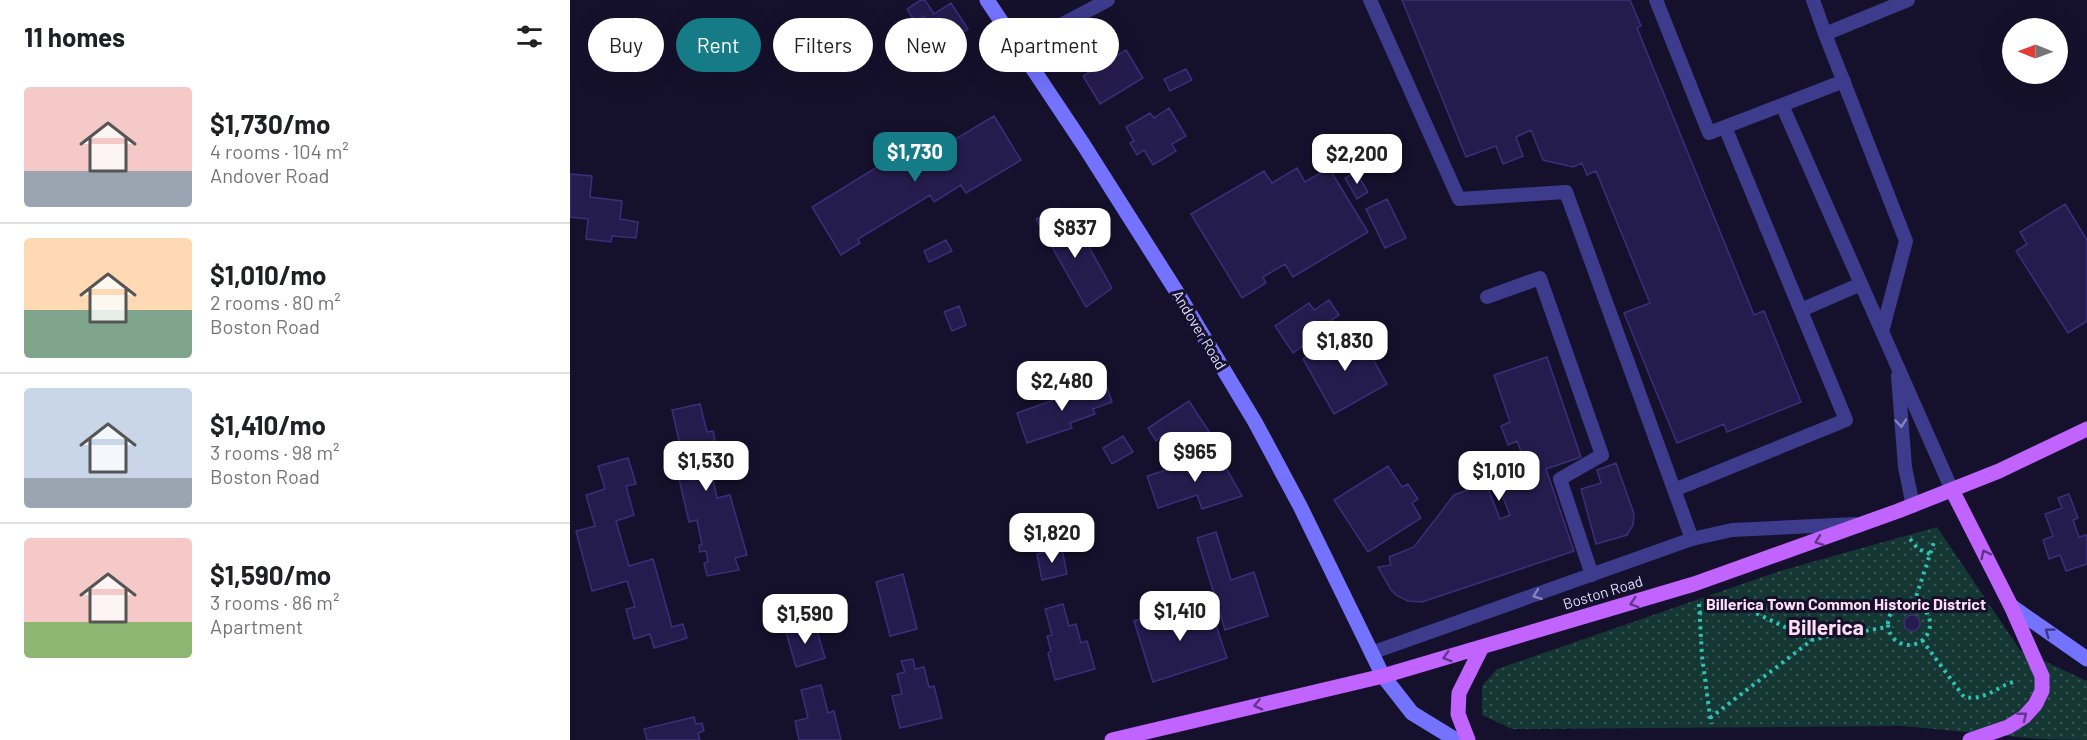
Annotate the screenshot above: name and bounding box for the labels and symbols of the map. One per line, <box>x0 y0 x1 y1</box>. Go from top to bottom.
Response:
north arrow <box>2002 18 2068 84</box>
pin: $1,730 <box>866 132 964 183</box>
pin: $2,200 <box>1308 134 1406 185</box>
pin: $837 <box>1039 208 1111 259</box>
street label: Andover Road <box>1169 286 1231 373</box>
pin: $1,830 <box>1296 321 1394 372</box>
pin: $2,480 <box>1013 361 1111 412</box>
one-way arrow <box>1895 419 1908 428</box>
pin: $965 <box>1159 432 1231 483</box>
pin: $1,530 <box>657 441 755 492</box>
pin: $1,010 <box>1450 451 1548 502</box>
pin: $1,820 <box>1003 513 1101 564</box>
one-way arrow <box>1814 533 1825 546</box>
one-way arrow <box>1980 549 1992 560</box>
street label: Boston Road <box>1561 571 1645 613</box>
one-way arrow <box>1532 587 1543 600</box>
pin: $1,410 <box>1131 591 1229 642</box>
pin: $1,590 <box>756 594 854 645</box>
district label: Billerica Town Common Historic District <box>1706 594 1986 613</box>
one-way arrow <box>1629 596 1640 608</box>
district label: Billerica <box>1788 614 1864 639</box>
one-way arrow <box>2045 628 2056 639</box>
one-way arrow <box>1442 650 1453 662</box>
one-way arrow <box>1253 698 1263 711</box>
one-way arrow <box>2016 713 2027 724</box>

